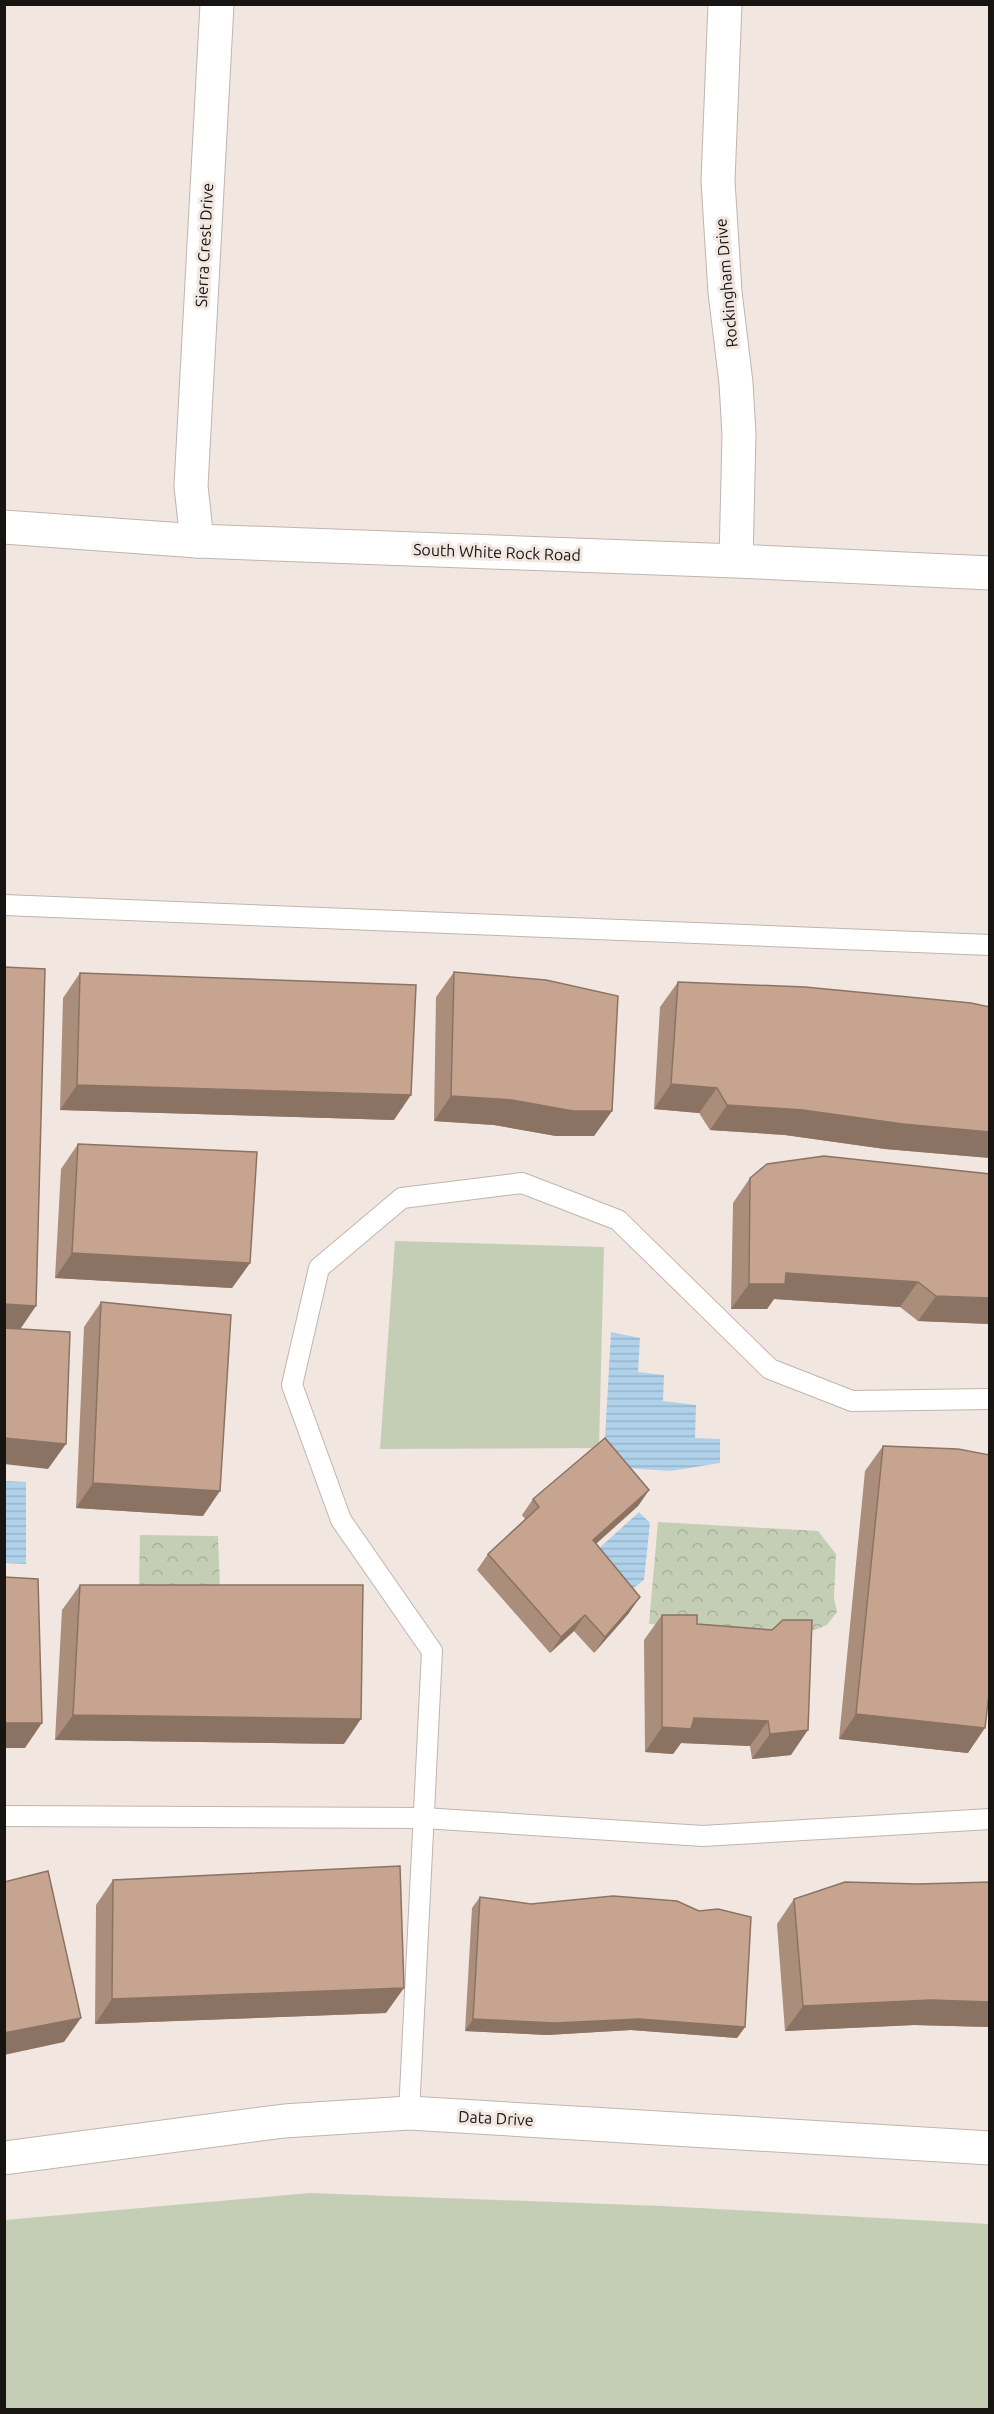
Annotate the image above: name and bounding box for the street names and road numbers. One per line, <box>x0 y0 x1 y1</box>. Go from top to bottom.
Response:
street label: Sierra Crest Drive <box>192 182 216 308</box>
street label: Rockingham Drive <box>711 218 741 348</box>
street label: South White Rock Road <box>413 540 581 564</box>
street label: Data Drive <box>458 2107 534 2129</box>

